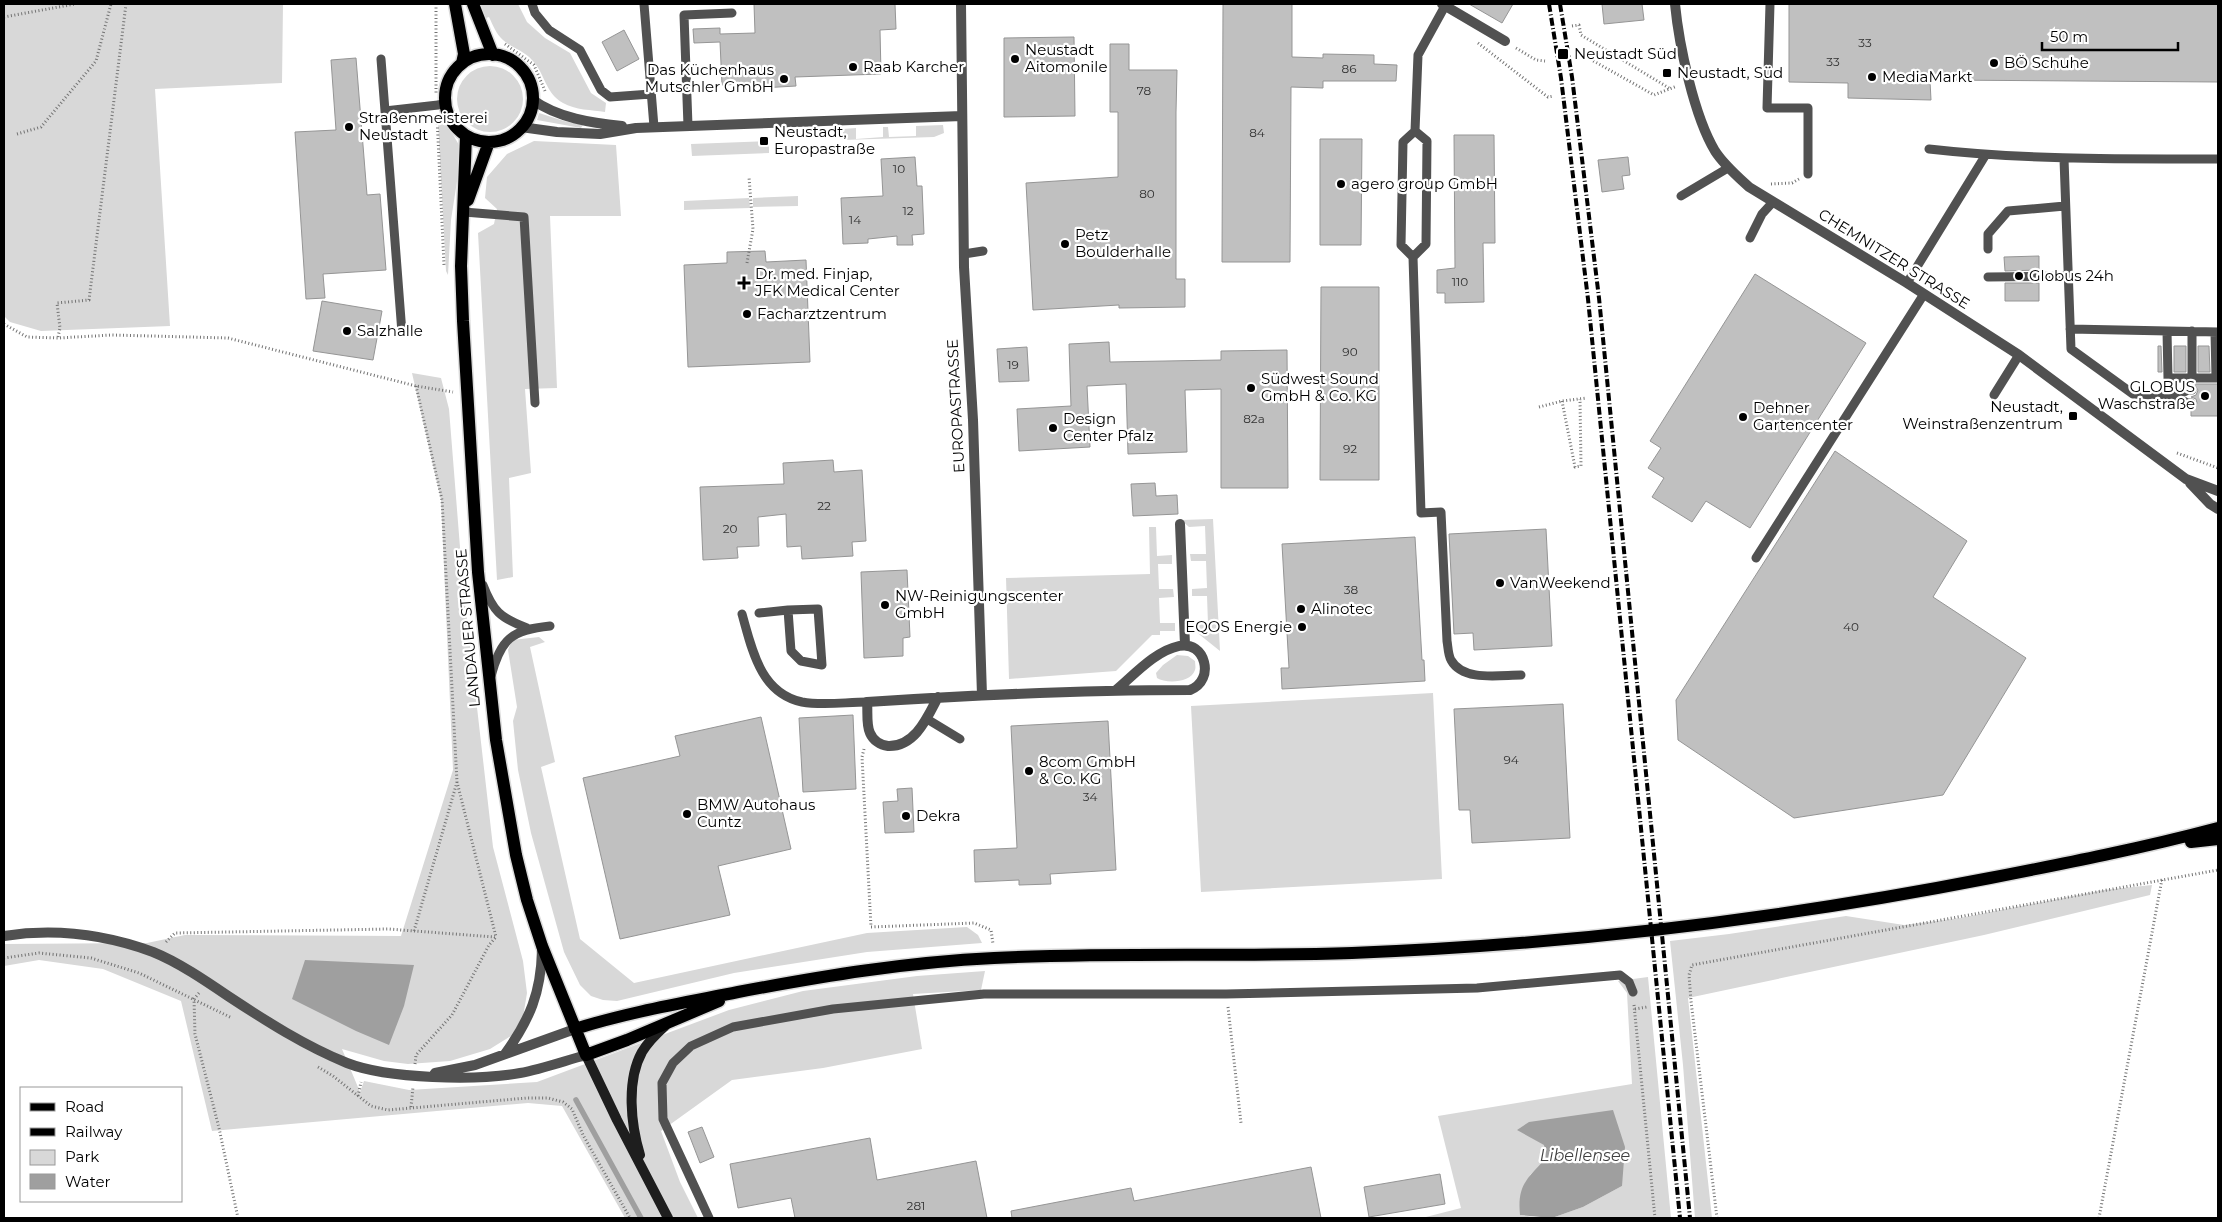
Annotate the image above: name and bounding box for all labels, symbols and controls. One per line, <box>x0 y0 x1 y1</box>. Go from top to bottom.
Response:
scale bar <box>2042 20 2178 52</box>
text: 50 m <box>2050 27 2088 46</box>
house number: 33 <box>1858 35 1872 50</box>
place label: Neustadt Aitomonile <box>1025 40 1107 76</box>
place label: Neustadt Süd <box>1574 44 1677 63</box>
marker: Neustadt Süd <box>1556 47 1570 61</box>
marker: Neustadt Aitomonile <box>1009 53 1021 65</box>
place label: BÖ Schuhe <box>2004 53 2089 72</box>
house number: 33 <box>1826 54 1840 69</box>
place label: Raab Karcher <box>863 57 964 76</box>
marker: BÖ Schuhe <box>1988 57 2000 69</box>
place label: Das Küchenhaus Mutschler GmbH <box>645 60 774 96</box>
marker: Raab Karcher <box>847 61 859 73</box>
house number: 86 <box>1342 61 1356 76</box>
place label: Neustadt, Süd <box>1677 63 1783 82</box>
marker: Neustadt, Süd <box>1661 67 1673 79</box>
place label: MediaMarkt <box>1882 67 1973 86</box>
marker: MediaMarkt <box>1866 71 1878 83</box>
marker: Das Küchenhaus Mutschler GmbH <box>778 73 790 85</box>
house number: 78 <box>1137 83 1152 98</box>
place label: Straßenmeisterei Neustadt <box>359 108 488 144</box>
marker: Straßenmeisterei Neustadt <box>343 121 355 133</box>
place label: Neustadt, Europastraße <box>774 122 875 158</box>
house number: 84 <box>1249 125 1265 140</box>
marker: Neustadt, Europastraße <box>758 135 770 147</box>
house number: 10 <box>893 161 905 176</box>
place label: agero group GmbH <box>1351 174 1498 193</box>
marker: agero group GmbH <box>1335 178 1347 190</box>
house number: 80 <box>1139 186 1155 201</box>
house number: 12 <box>902 203 914 218</box>
street label: CHEMNITZER STRASSE <box>1815 204 1973 313</box>
house number: 14 <box>849 212 861 227</box>
place label: Petz Boulderhalle <box>1075 225 1171 261</box>
marker: Petz Boulderhalle <box>1059 238 1071 250</box>
place label: Dr. med. Finjap, JFK Medical Center <box>754 264 900 300</box>
place label: Globus 24h <box>2029 266 2114 285</box>
marker: Globus 24h <box>2013 270 2025 282</box>
house number: 110 <box>1452 274 1468 289</box>
marker: Dr. med. Finjap, JFK Medical Center <box>737 276 751 290</box>
place label: Facharztzentrum <box>757 304 887 323</box>
marker: Facharztzentrum <box>741 308 753 320</box>
place label: Salzhalle <box>357 321 423 340</box>
marker: Salzhalle <box>341 325 353 337</box>
street label: EUROPASTRASSE <box>943 339 968 473</box>
house number: 90 <box>1342 344 1358 359</box>
house number: 19 <box>1007 357 1019 372</box>
place label: Südwest Sound GmbH & Co. KG <box>1261 369 1379 405</box>
place label: GLOBUS Waschstraße <box>2098 377 2195 413</box>
marker: Südwest Sound GmbH & Co. KG <box>1245 382 1257 394</box>
marker: GLOBUS Waschstraße <box>2199 390 2211 402</box>
place label: Neustadt, Weinstraßenzentrum <box>1902 397 2063 433</box>
place label: Dehner Gartencenter <box>1753 398 1853 434</box>
place label: Design Center Pfalz <box>1063 409 1154 445</box>
marker: Neustadt, Weinstraßenzentrum <box>2067 410 2079 422</box>
house number: 82a <box>1243 411 1265 426</box>
marker: Dehner Gartencenter <box>1737 411 1749 423</box>
marker: Design Center Pfalz <box>1047 422 1059 434</box>
house number: 92 <box>1343 441 1357 456</box>
house number: 22 <box>817 498 831 513</box>
house number: 20 <box>723 521 737 536</box>
street label: LANDAUER STRASSE <box>451 548 484 708</box>
place label: VanWeekend <box>1510 573 1611 592</box>
marker: VanWeekend <box>1494 577 1506 589</box>
house number: 38 <box>1344 582 1359 597</box>
place label: NW-Reinigungscenter GmbH <box>895 586 1064 622</box>
marker: NW-Reinigungscenter GmbH <box>879 599 891 611</box>
place label: Alinotec <box>1311 599 1373 618</box>
marker: Alinotec <box>1295 603 1307 615</box>
place label: EQOS Energie <box>1185 617 1292 636</box>
house number: 40 <box>1843 619 1859 634</box>
marker: EQOS Energie <box>1296 621 1308 633</box>
place label: 8com GmbH & Co. KG <box>1039 752 1136 788</box>
house number: 94 <box>1503 752 1519 767</box>
marker: 8com GmbH & Co. KG <box>1023 765 1035 777</box>
house number: 34 <box>1083 789 1097 804</box>
place label: BMW Autohaus Cuntz <box>697 795 815 831</box>
place label: Dekra <box>916 806 961 825</box>
marker: BMW Autohaus Cuntz <box>681 808 693 820</box>
marker: Dekra <box>900 810 912 822</box>
legend <box>20 1087 182 1202</box>
text: Road <box>65 1097 104 1116</box>
text: Railway <box>65 1122 123 1141</box>
water label: Libellensee <box>1540 1146 1630 1165</box>
text: Park <box>65 1147 99 1166</box>
text: Water <box>65 1172 111 1191</box>
house number: 281 <box>907 1198 925 1213</box>

